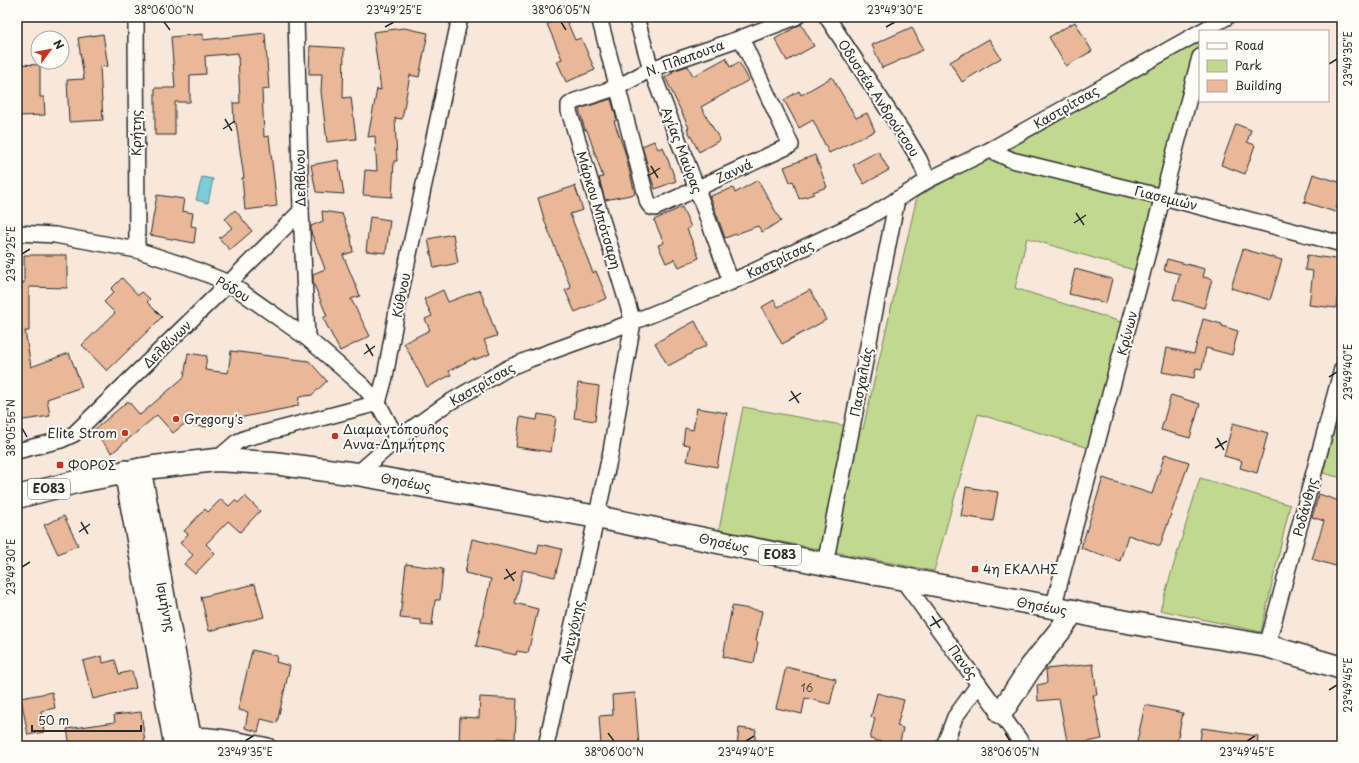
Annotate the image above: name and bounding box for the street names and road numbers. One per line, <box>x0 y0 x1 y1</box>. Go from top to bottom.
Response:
street label: Ν. Πλαπουτα <box>643 34 727 81</box>
street label: Οδυσσέα Ανδρούτσου <box>834 35 925 160</box>
street label: Καστρίτσας <box>1030 80 1102 133</box>
street label: Αγίας Μαύρας <box>657 104 708 196</box>
street label: Κρήτης <box>126 109 145 156</box>
street label: Δελβίνου <box>290 149 309 207</box>
street label: Μάρκου Μπότσαρη <box>573 149 626 271</box>
street label: Ζαννά <box>712 154 756 187</box>
street label: Γιασεμιών <box>1133 181 1200 215</box>
street label: Καστρίτσας <box>743 235 817 282</box>
street label: Ρόδου <box>213 271 254 306</box>
street label: Κύθνου <box>387 271 415 319</box>
street label: Κρίνων <box>1111 308 1142 357</box>
street label: Δελβίνων <box>138 315 195 372</box>
street label: Πασχαλιάς <box>844 345 877 418</box>
street label: Καστρίτσας <box>446 357 518 410</box>
street label: Θησέως <box>379 468 433 495</box>
street label: Ροδάνθης <box>1288 475 1322 538</box>
road number: ΕΟ83 <box>28 479 70 499</box>
street label: Θησέως <box>697 528 751 557</box>
road number: ΕΟ83 <box>759 545 801 565</box>
street label: Ισμήνης <box>152 580 181 634</box>
street label: Θησέως <box>1015 592 1069 619</box>
street label: Αντιγόνης <box>556 598 588 665</box>
street label: Πανός <box>944 640 983 683</box>

